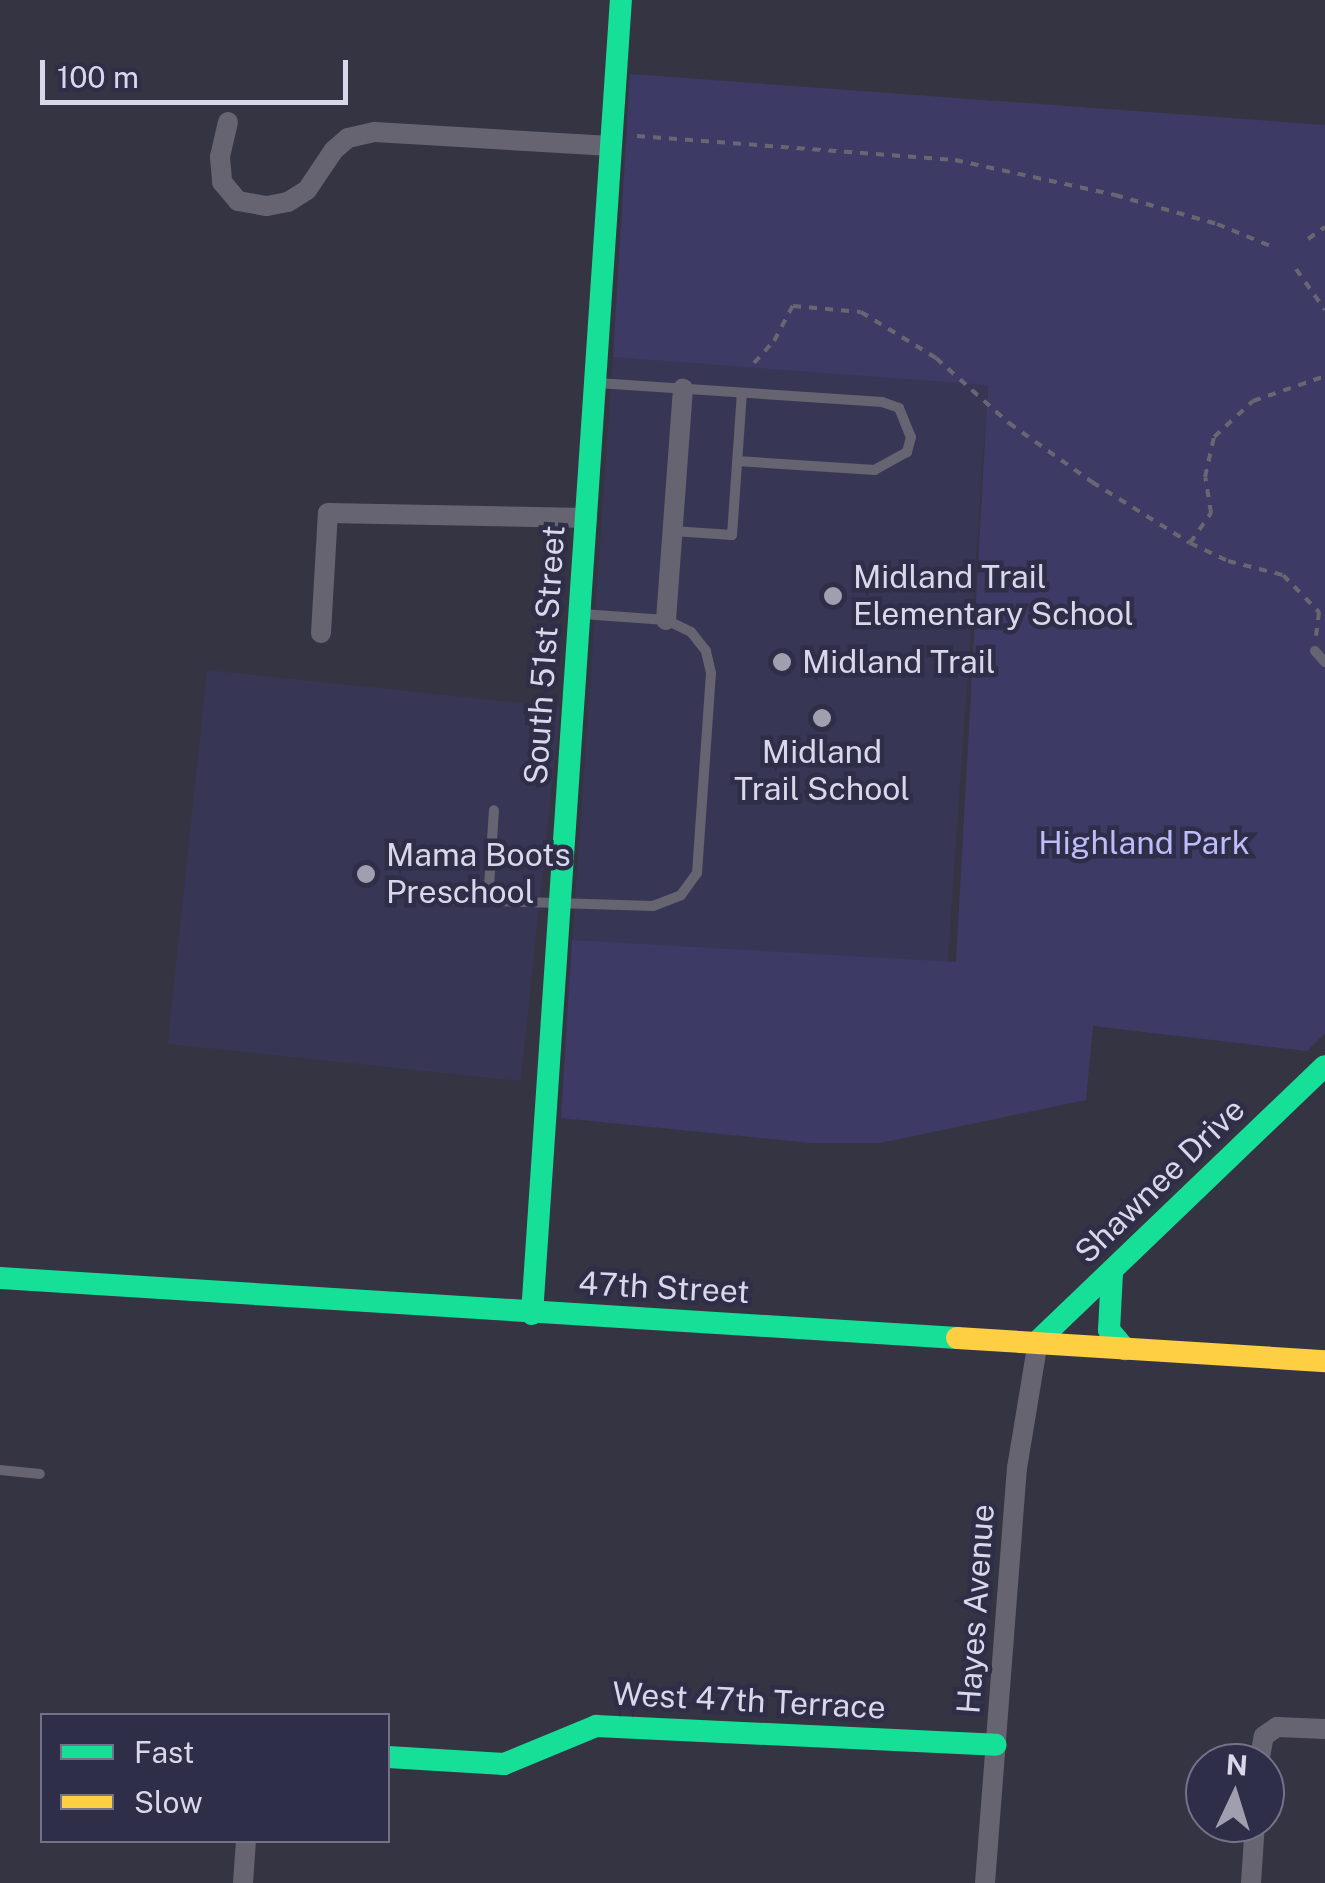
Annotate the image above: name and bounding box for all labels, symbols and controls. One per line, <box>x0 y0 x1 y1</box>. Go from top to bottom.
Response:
scale bar <box>45 40 352 102</box>
text: 100 m <box>57 59 139 95</box>
street label: South 51st Street <box>517 524 573 786</box>
place label: Midland Trail Elementary School <box>853 559 1134 634</box>
marker: Midland Trail Elementary School <box>822 585 844 607</box>
place label: Midland Trail <box>802 643 996 681</box>
marker: Midland Trail <box>771 651 793 673</box>
marker: Midland Trail School <box>811 707 833 729</box>
place label: Midland Trail School <box>734 734 910 809</box>
park label: Highland Park <box>1038 824 1250 862</box>
place label: Mama Boots Preschool <box>386 837 571 912</box>
marker: Mama Boots Preschool <box>355 863 377 885</box>
street label: Shawnee Drive <box>1067 1090 1253 1272</box>
street label: 47th Street <box>577 1264 751 1312</box>
street label: Hayes Avenue <box>950 1503 1002 1715</box>
street label: West 47th Terrace <box>611 1675 887 1727</box>
legend <box>40 1713 390 1843</box>
text: Fast <box>134 1734 194 1770</box>
north arrow <box>1185 1743 1285 1843</box>
text: N <box>1225 1747 1249 1782</box>
text: Slow <box>134 1784 203 1820</box>

